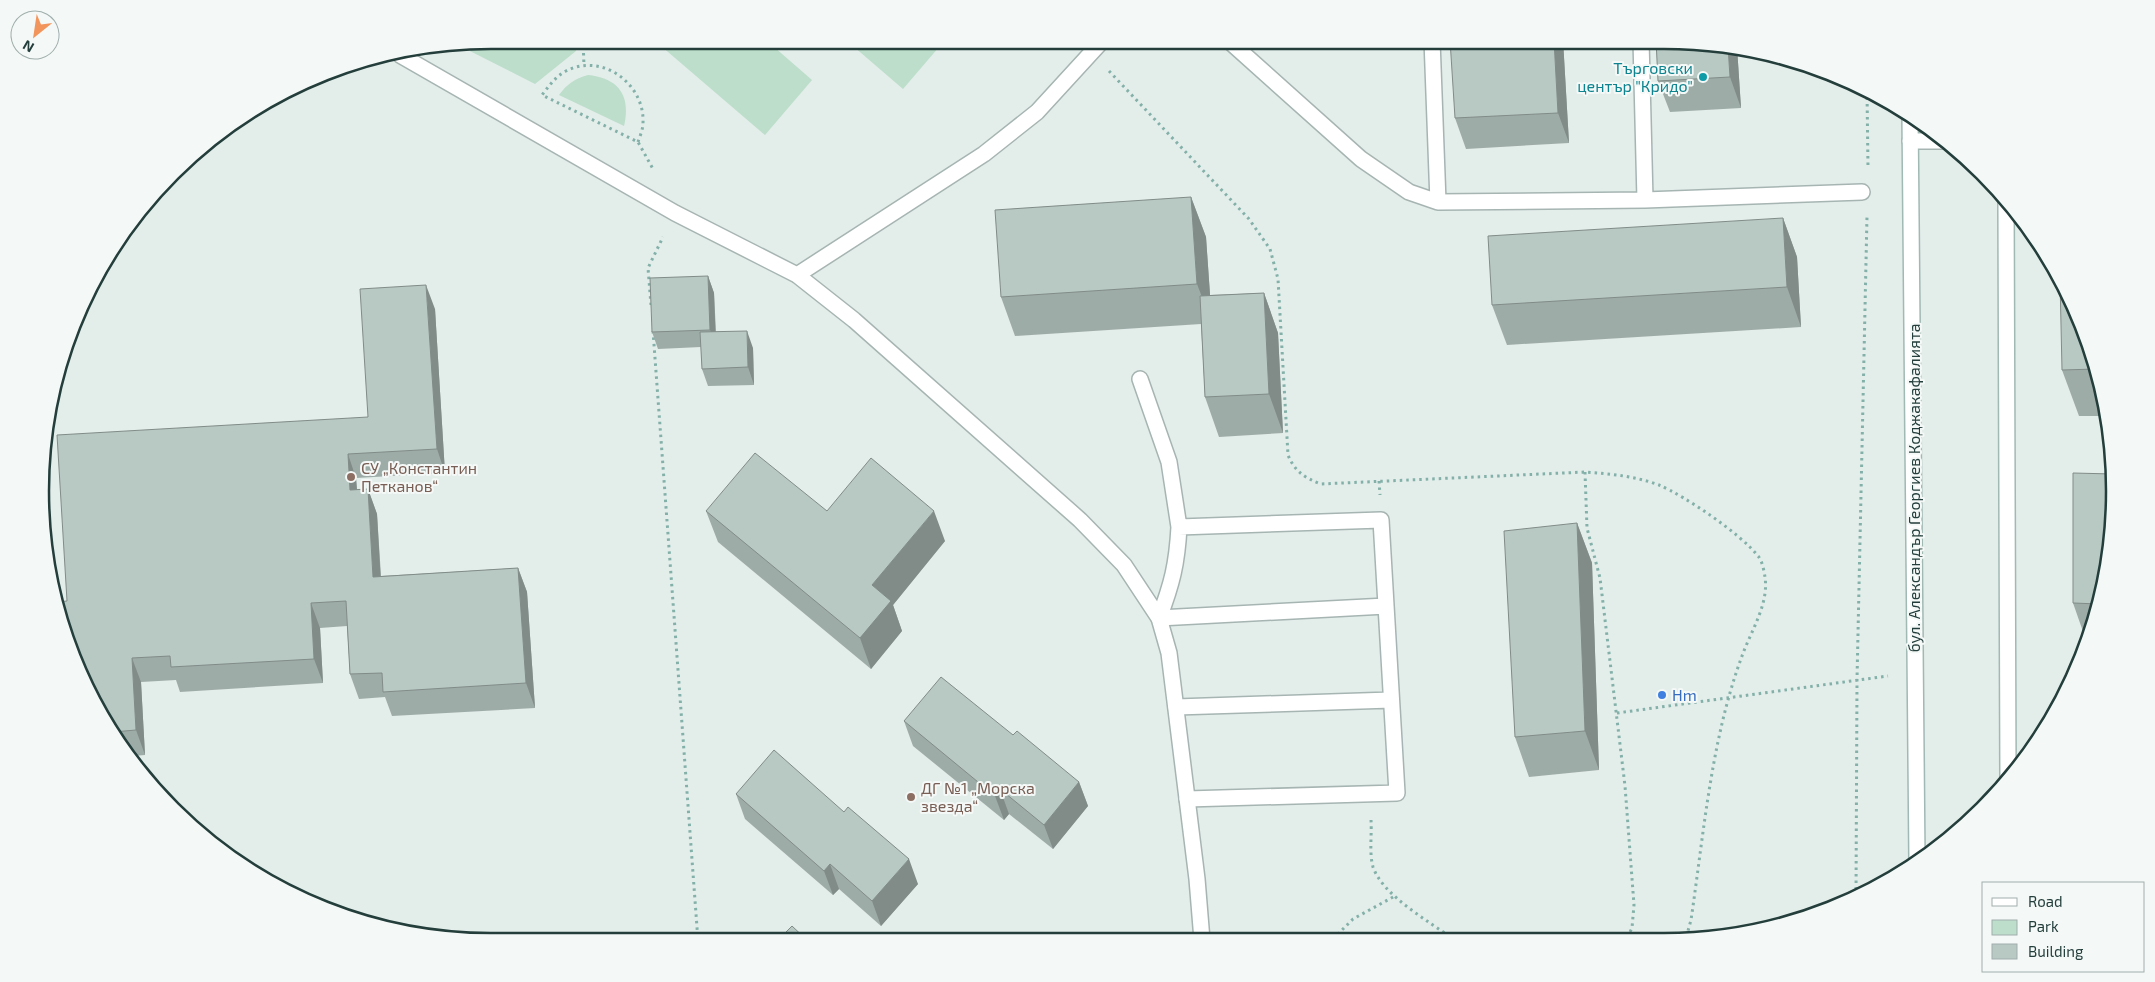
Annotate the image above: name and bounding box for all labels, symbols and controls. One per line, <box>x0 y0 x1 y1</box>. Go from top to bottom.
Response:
north arrow <box>10 10 60 60</box>
text: N <box>20 37 37 57</box>
place label: Търговски център "Кридо" <box>1577 58 1693 95</box>
marker: Търговски център "Кридо" <box>1697 71 1709 83</box>
street label: бул. Александър Георгиев Коджакафалията <box>1904 323 1924 653</box>
place label: СУ „Константин Петканов“ <box>361 458 477 495</box>
marker: СУ „Константин Петканов“ <box>345 471 357 483</box>
place label: Hm <box>1672 685 1697 704</box>
marker: Hm <box>1656 689 1668 701</box>
place label: ДГ №1 „Морска звезда“ <box>921 778 1035 815</box>
marker: ДГ №1 „Морска звезда“ <box>905 791 917 803</box>
legend <box>1982 882 2145 972</box>
text: Road <box>2028 892 2063 910</box>
text: Park <box>2028 917 2059 935</box>
text: Building <box>2028 942 2084 960</box>

